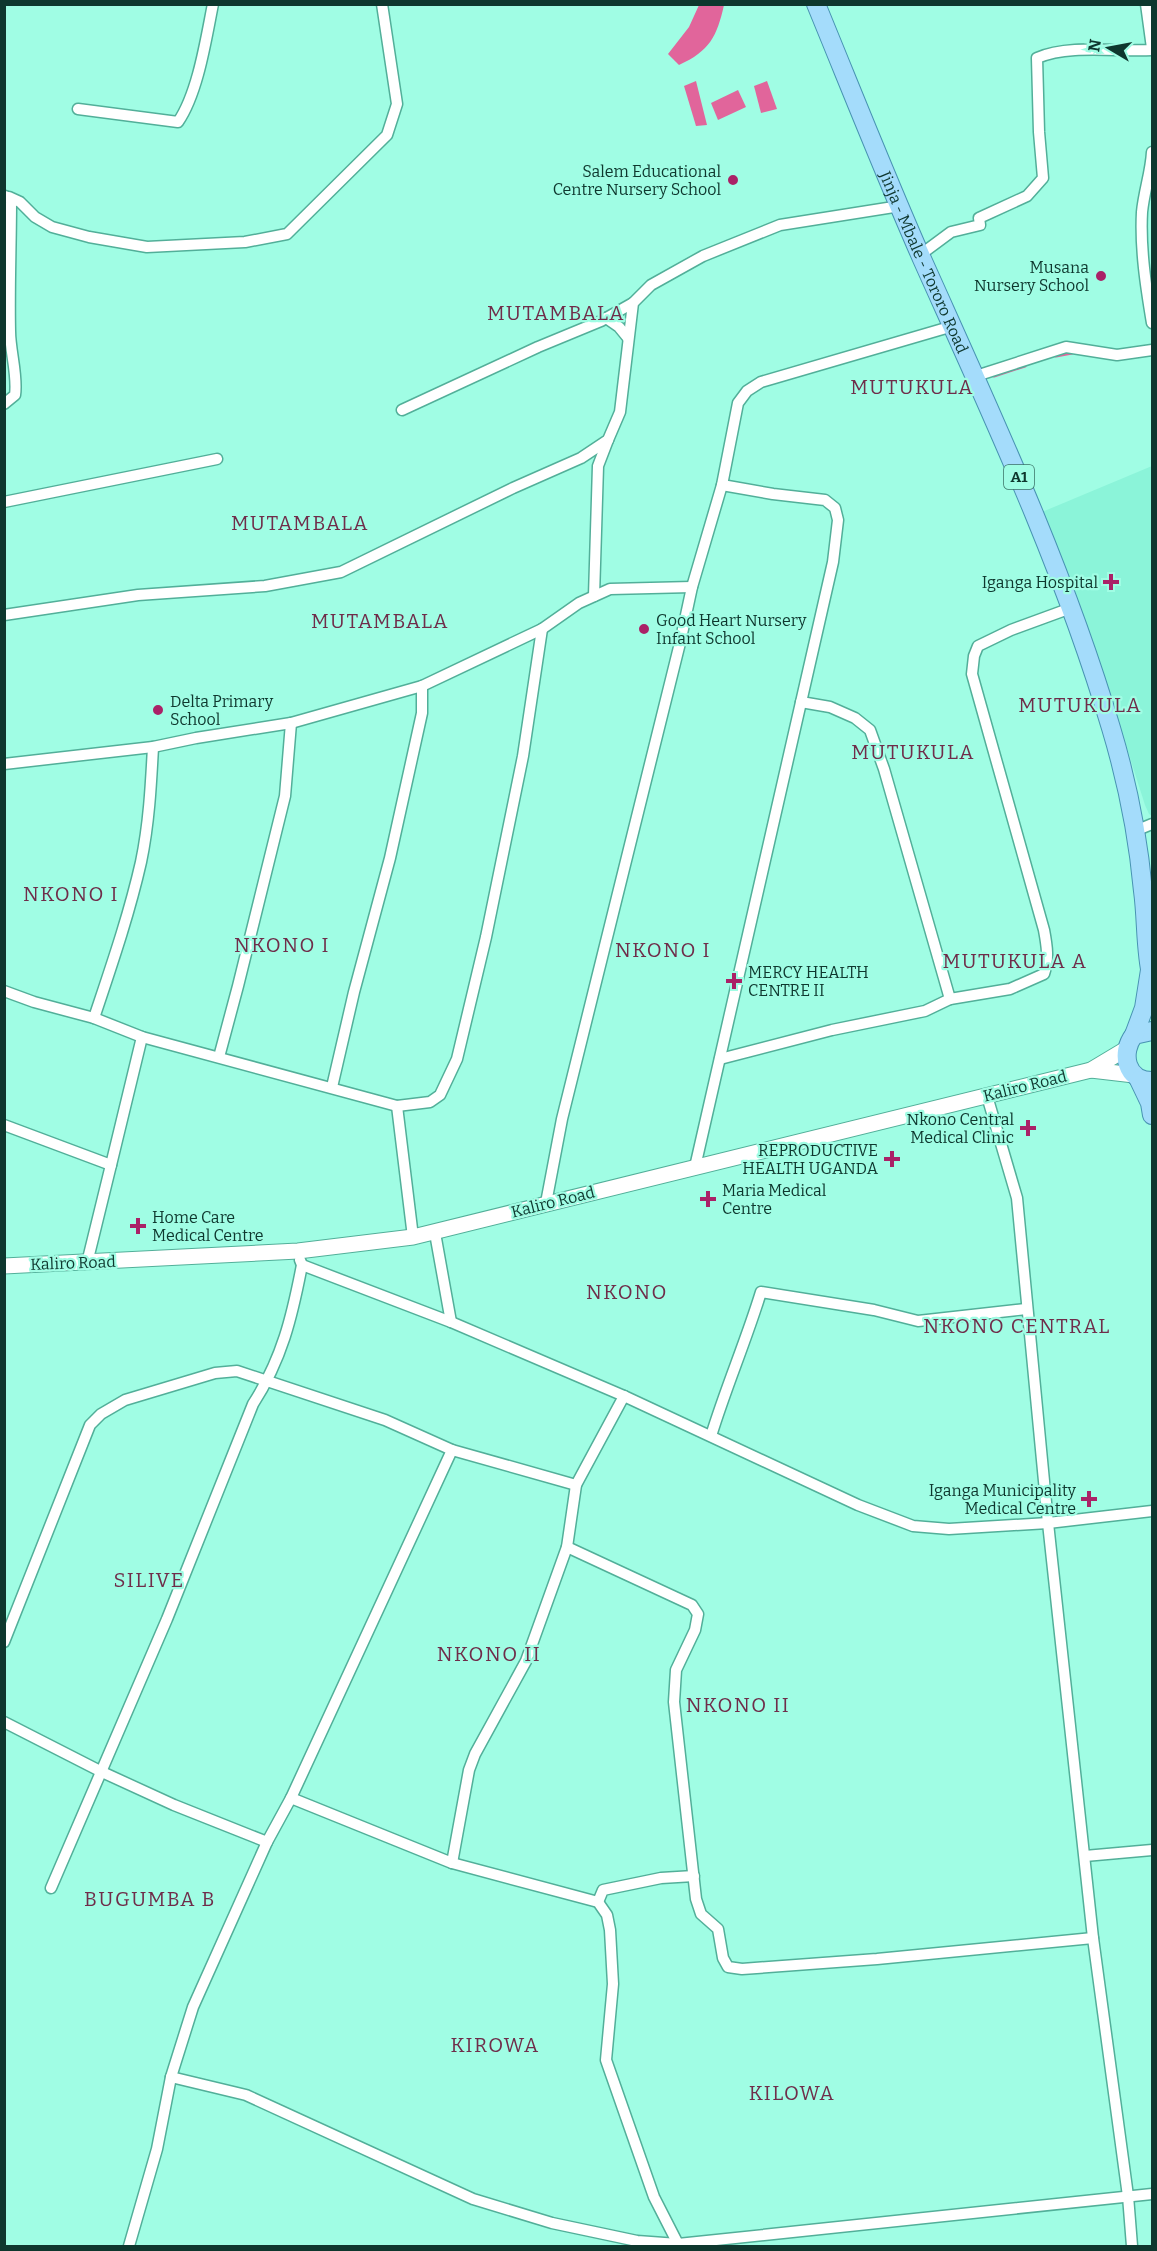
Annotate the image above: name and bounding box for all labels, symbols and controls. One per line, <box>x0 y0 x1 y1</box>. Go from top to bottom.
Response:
north arrow <box>1079 18 1139 78</box>
text: N <box>1084 38 1105 53</box>
place label: Salem Educational Centre Nursery School <box>553 162 721 199</box>
street label: Jinja - Mbale - Tororo Road <box>876 167 973 357</box>
marker: Salem Educational Centre Nursery School <box>726 173 740 187</box>
place label: Musana Nursery School <box>974 258 1089 295</box>
marker: Musana Nursery School <box>1094 269 1108 283</box>
district label: MUTAMBALA <box>487 301 625 325</box>
district label: MUTUKULA <box>850 375 974 399</box>
road number: A1 <box>1004 465 1034 489</box>
district label: MUTAMBALA <box>231 511 369 535</box>
place label: Iganga Hospital <box>982 573 1098 592</box>
marker: Iganga Hospital <box>1102 573 1120 591</box>
district label: MUTAMBALA <box>311 609 449 633</box>
place label: Good Heart Nursery Infant School <box>656 611 807 648</box>
marker: Good Heart Nursery Infant School <box>637 622 651 636</box>
place label: Delta Primary School <box>170 692 274 729</box>
district label: MUTUKULA <box>1018 693 1142 717</box>
marker: Delta Primary School <box>151 703 165 717</box>
district label: MUTUKULA <box>851 740 975 764</box>
district label: NKONO I <box>23 882 119 906</box>
district label: NKONO I <box>234 933 330 957</box>
district label: NKONO I <box>615 938 711 962</box>
district label: MUTUKULA A <box>943 949 1087 973</box>
place label: MERCY HEALTH CENTRE II <box>748 963 869 1000</box>
marker: MERCY HEALTH CENTRE II <box>725 972 743 990</box>
street label: Kaliro Road <box>981 1066 1069 1106</box>
place label: Nkono Central Medical Clinic <box>907 1110 1014 1147</box>
marker: Nkono Central Medical Clinic <box>1019 1119 1037 1137</box>
place label: REPRODUCTIVE HEALTH UGANDA <box>742 1141 879 1178</box>
marker: REPRODUCTIVE HEALTH UGANDA <box>883 1150 901 1168</box>
place label: Maria Medical Centre <box>722 1181 827 1218</box>
street label: Kaliro Road <box>509 1182 597 1222</box>
marker: Maria Medical Centre <box>699 1190 717 1208</box>
place label: Home Care Medical Centre <box>152 1208 263 1245</box>
marker: Home Care Medical Centre <box>129 1217 147 1235</box>
street label: Kaliro Road <box>30 1252 117 1274</box>
district label: NKONO <box>586 1280 668 1304</box>
district label: NKONO CENTRAL <box>923 1314 1111 1338</box>
place label: Iganga Municipality Medical Centre <box>929 1481 1077 1518</box>
marker: Iganga Municipality Medical Centre <box>1080 1490 1098 1508</box>
district label: SILIVE <box>113 1568 185 1592</box>
district label: NKONO II <box>437 1642 541 1666</box>
district label: NKONO II <box>686 1693 790 1717</box>
district label: BUGUMBA B <box>84 1887 216 1911</box>
district label: KIROWA <box>450 2033 540 2057</box>
district label: KILOWA <box>749 2081 835 2105</box>

